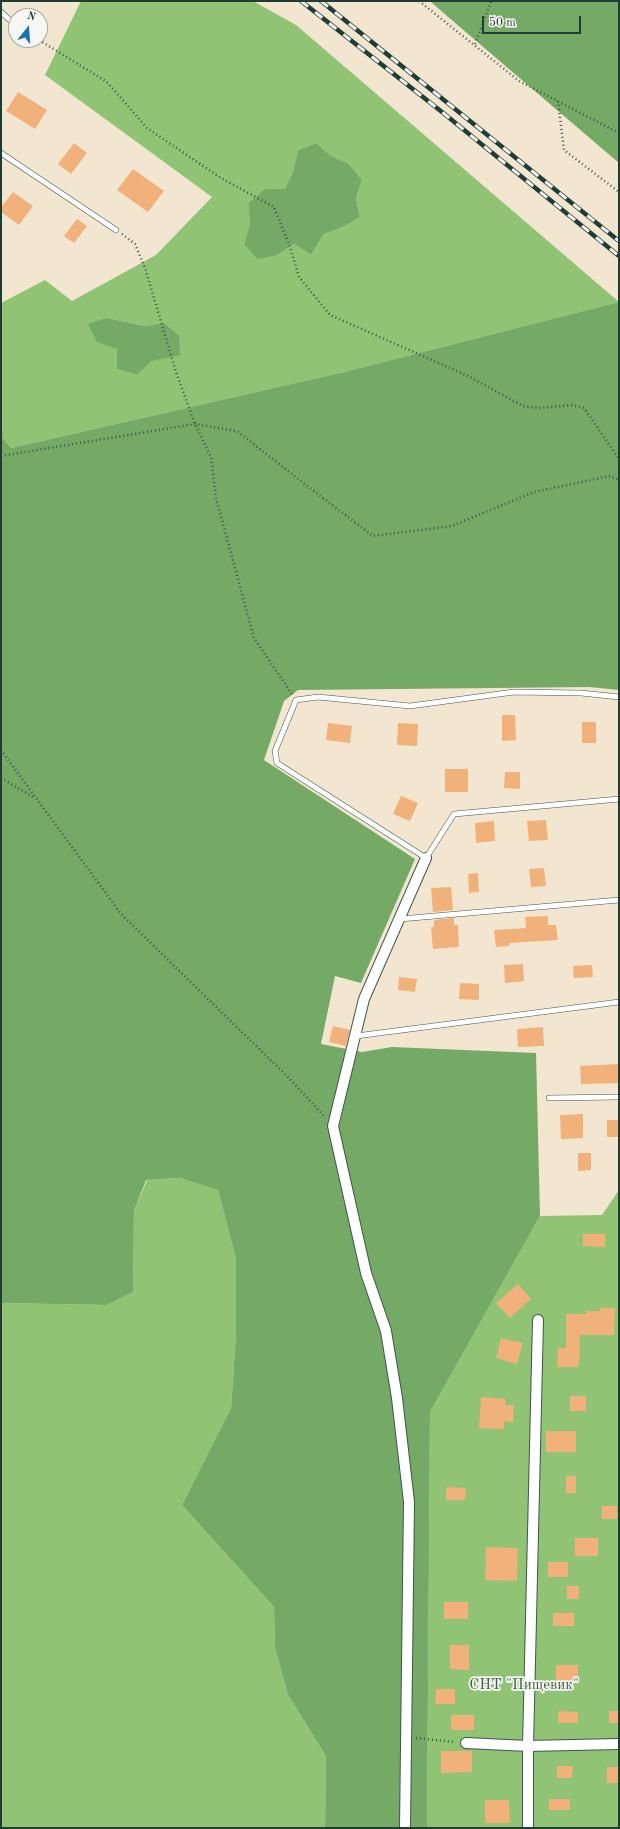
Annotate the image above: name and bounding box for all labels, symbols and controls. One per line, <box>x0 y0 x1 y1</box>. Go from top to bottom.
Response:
north arrow <box>8 8 48 48</box>
scale bar <box>484 8 583 34</box>
text: N <box>26 11 37 23</box>
text: 50 m <box>489 17 516 29</box>
park label: СНТ "Пищевик" <box>469 1676 579 1694</box>

